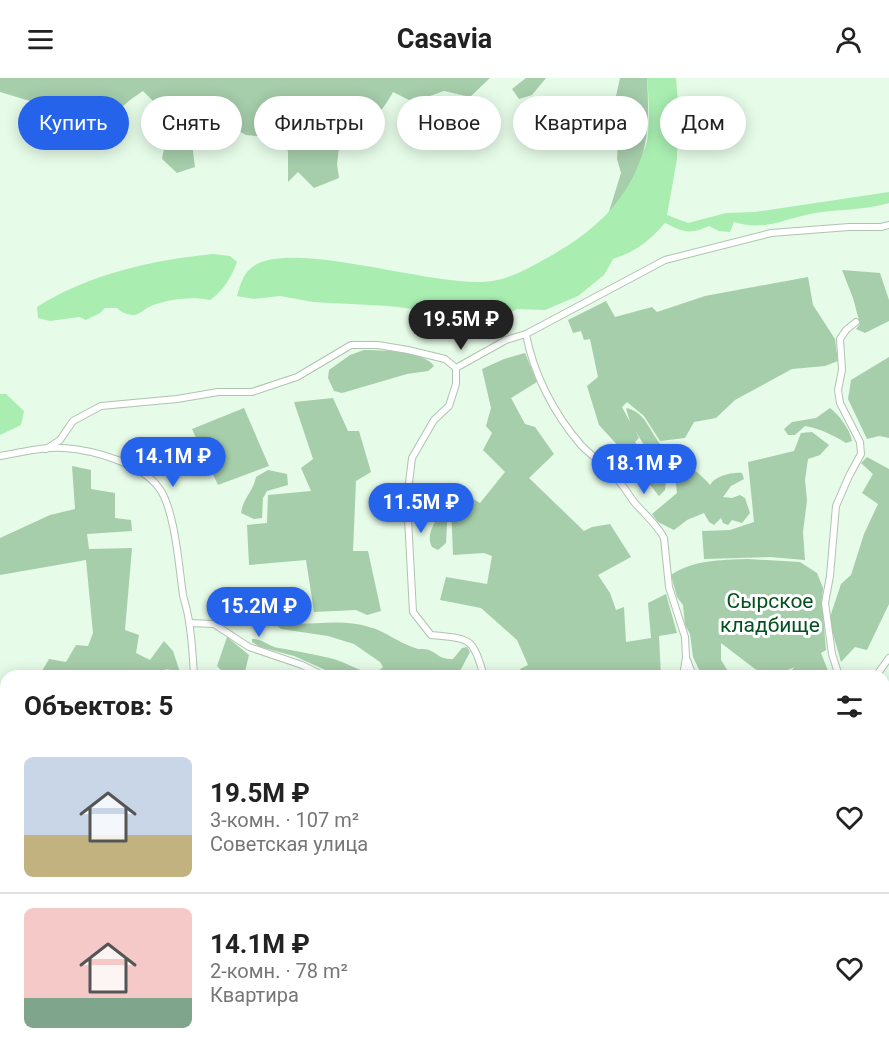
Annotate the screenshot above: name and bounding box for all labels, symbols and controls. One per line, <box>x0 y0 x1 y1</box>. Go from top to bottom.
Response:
icon: menu <box>24 23 57 56</box>
text: Casavia <box>397 23 492 55</box>
icon: person <box>832 23 865 56</box>
chip: Купить <box>18 96 129 150</box>
chip: Снять <box>141 96 242 150</box>
chip: Фильтры <box>254 96 385 150</box>
chip: Новое <box>397 96 501 150</box>
chip: Квартира <box>513 96 648 150</box>
chip: Дом <box>660 96 746 150</box>
pin: 19.5M ₽ <box>406 300 516 351</box>
text: 19.5M ₽ <box>423 307 499 331</box>
pin: 14.1M ₽ <box>118 437 228 488</box>
text: 14.1M ₽ <box>135 444 211 468</box>
pin: 18.1M ₽ <box>589 444 699 495</box>
text: 18.1M ₽ <box>606 451 682 475</box>
pin: 11.5M ₽ <box>366 483 476 534</box>
text: 11.5M ₽ <box>383 490 459 514</box>
pin: 15.2M ₽ <box>204 587 314 638</box>
park label: Сырское кладбище <box>720 589 820 637</box>
text: 15.2M ₽ <box>221 594 297 618</box>
icon: filters <box>833 690 866 723</box>
text: Объектов: 5 <box>24 691 173 721</box>
text: 19.5M ₽ <box>210 778 310 808</box>
icon: home <box>72 781 144 853</box>
icon: heart <box>833 801 866 834</box>
text: 3-комн. · 107 m² <box>210 808 359 832</box>
text: Советская улица <box>210 832 368 856</box>
text: 14.1M ₽ <box>210 929 310 959</box>
icon: home <box>72 932 144 1004</box>
icon: heart <box>833 952 866 985</box>
text: 2-комн. · 78 m² <box>210 959 348 983</box>
text: Квартира <box>210 983 299 1007</box>

